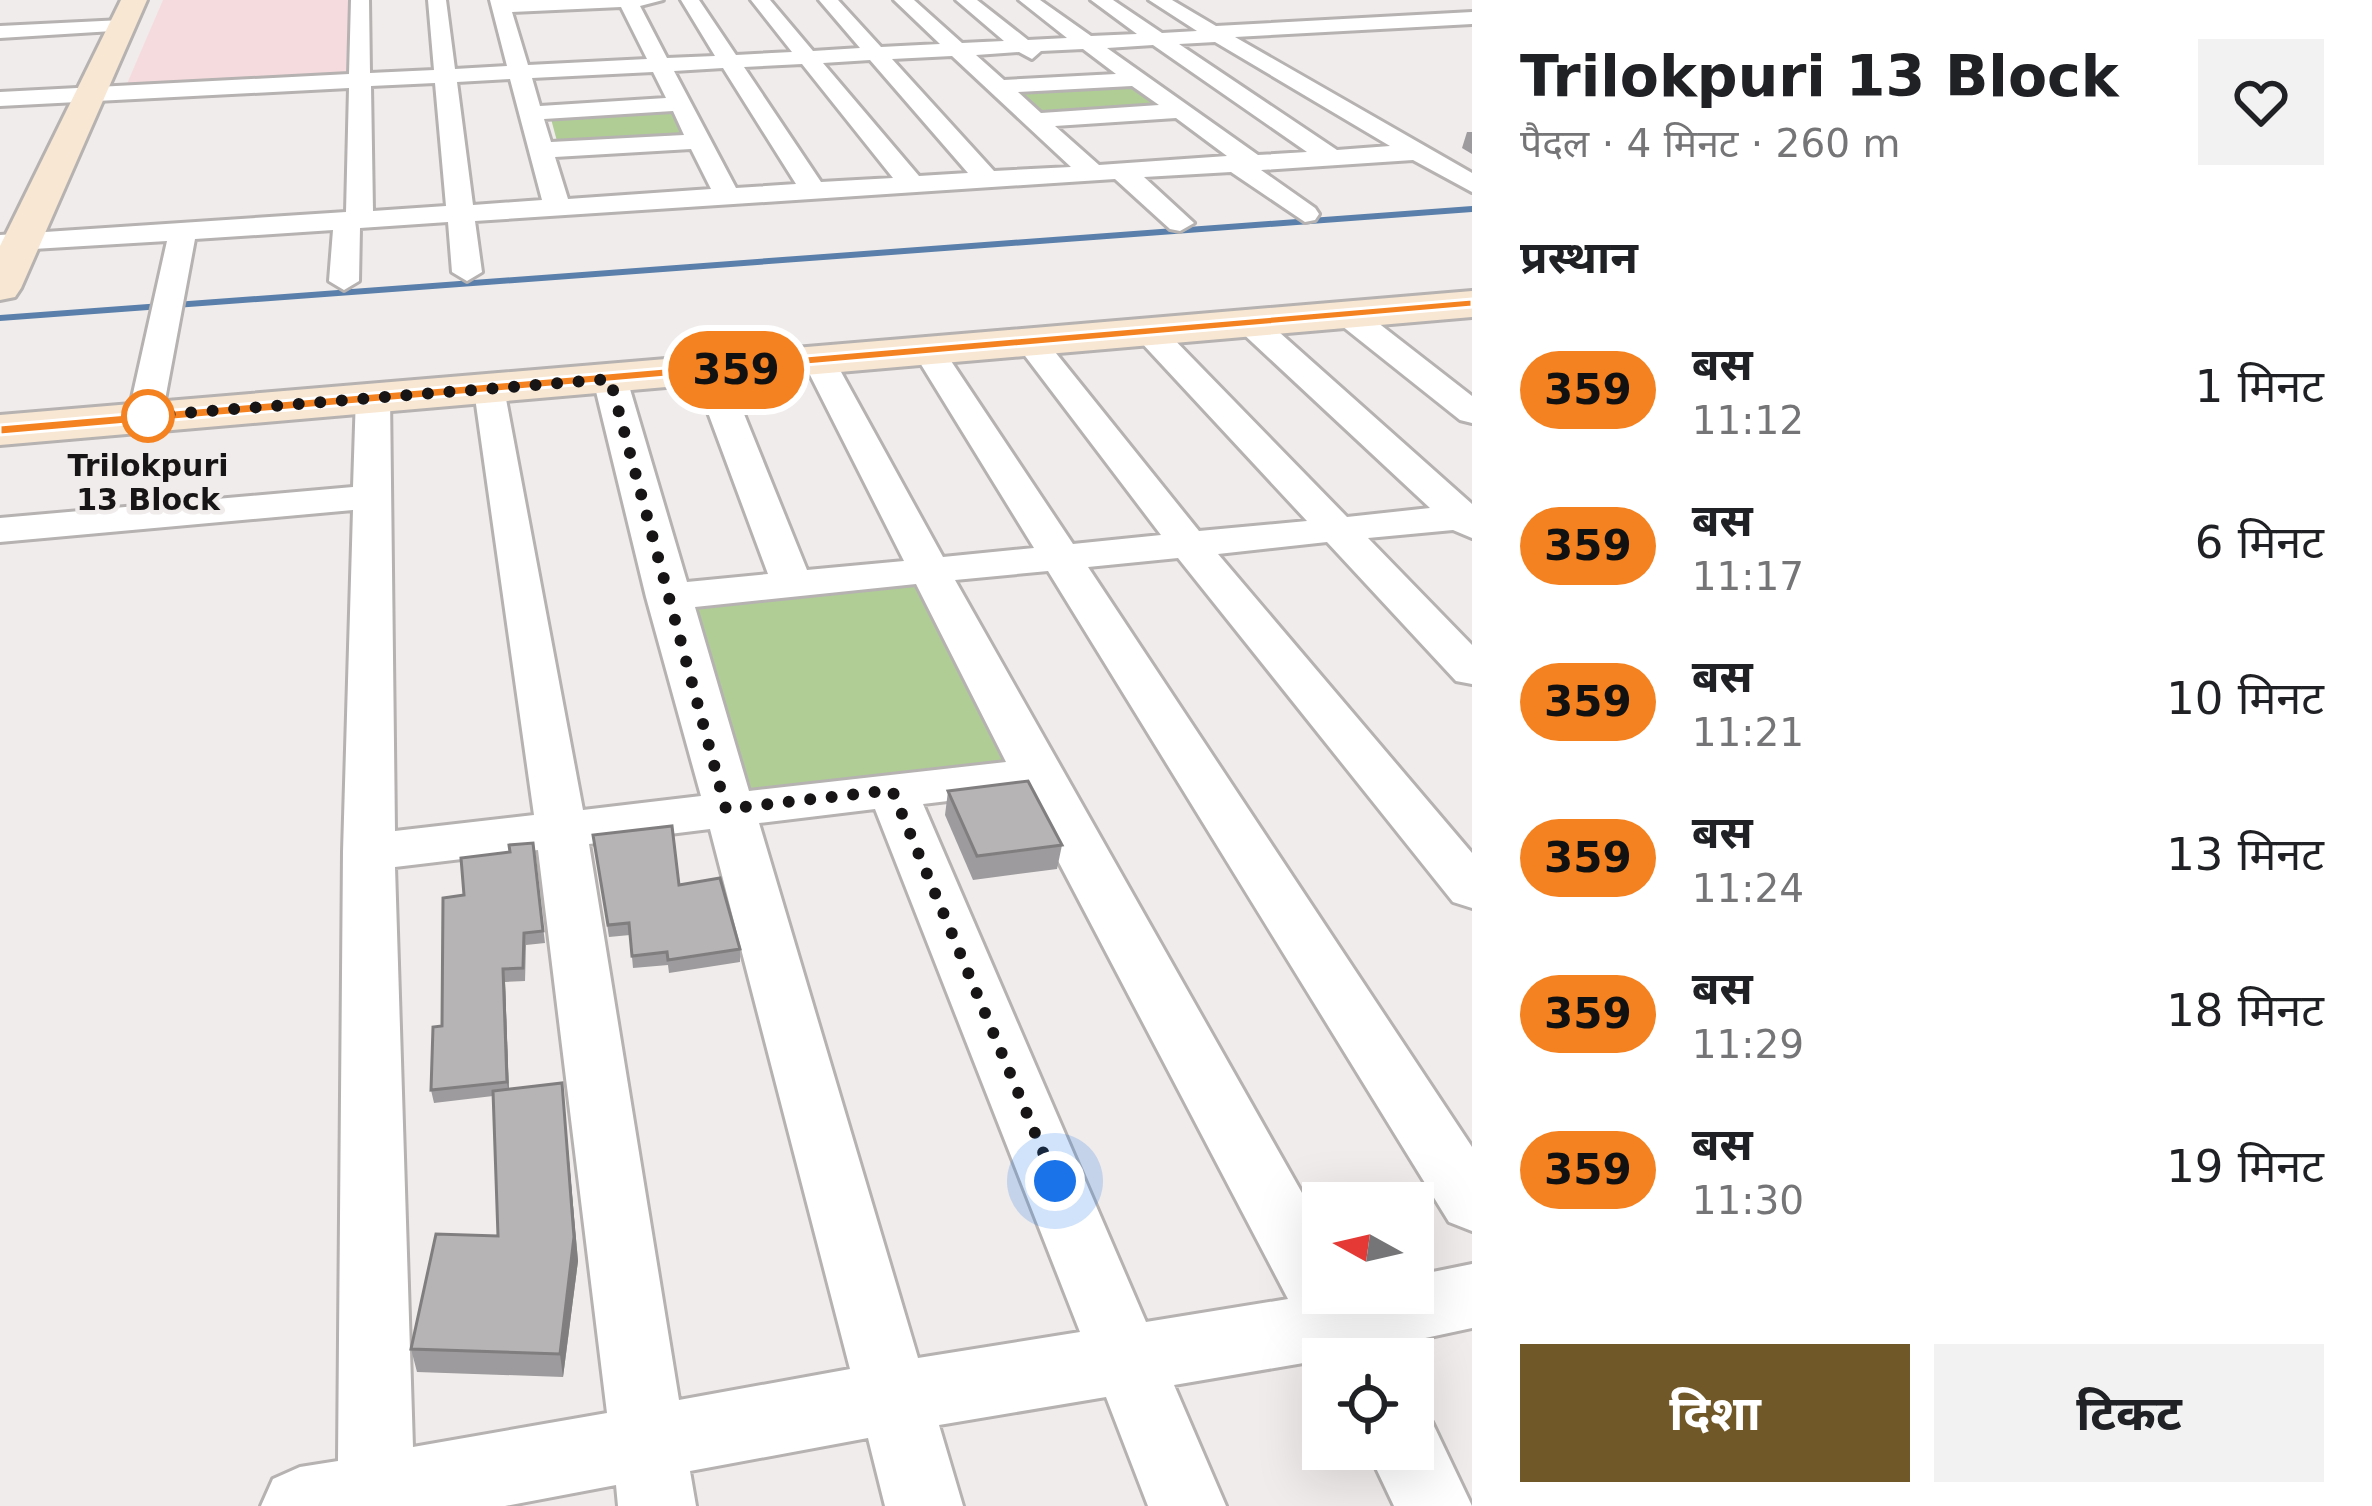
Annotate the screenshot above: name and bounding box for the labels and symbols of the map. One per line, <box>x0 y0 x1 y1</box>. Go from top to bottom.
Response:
line badge: 359 <box>667 331 805 409</box>
marker: Trilokpuri 13 Block <box>123 391 173 441</box>
place label: Trilokpuri 13 Block <box>67 448 229 517</box>
your location <box>1025 1151 1085 1211</box>
north arrow <box>1302 1182 1434 1314</box>

